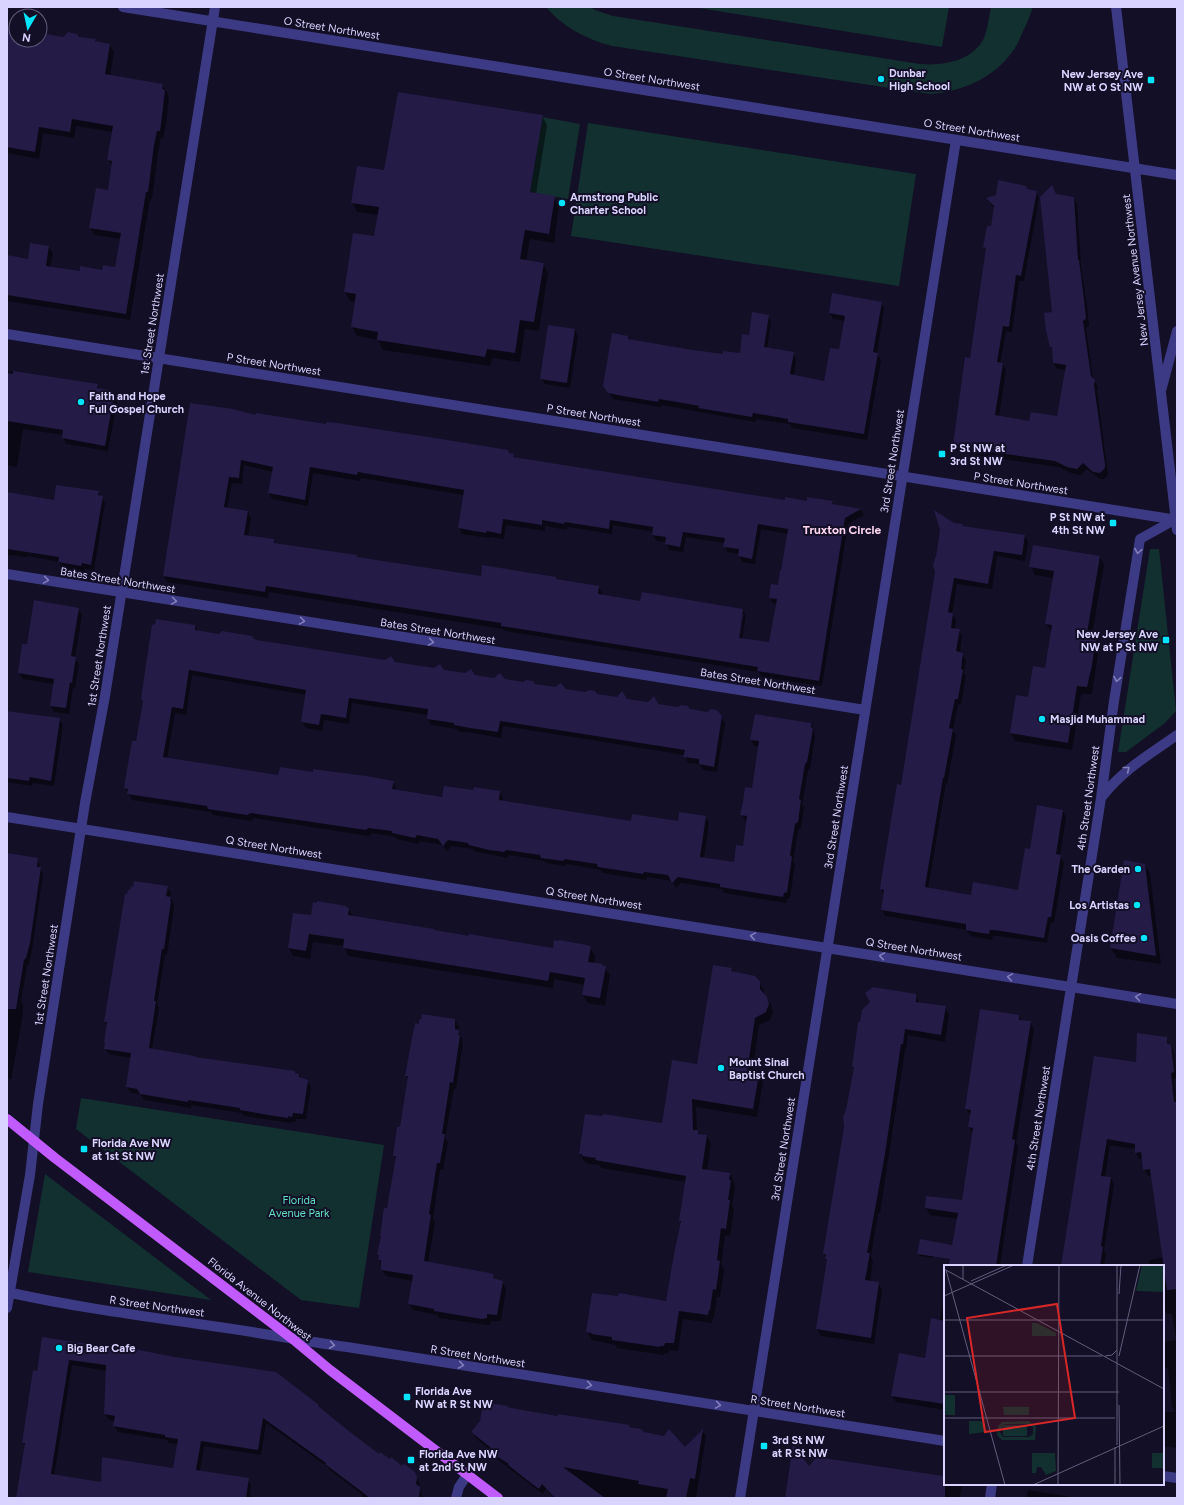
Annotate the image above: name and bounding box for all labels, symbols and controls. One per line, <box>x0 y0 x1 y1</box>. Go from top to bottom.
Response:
north arrow <box>8 8 48 48</box>
street label: O Street Northwest <box>283 14 381 43</box>
text: N <box>21 30 32 44</box>
street label: O Street Northwest <box>603 65 701 94</box>
place label: Dunbar High School <box>889 67 950 93</box>
place label: New Jersey Ave NW at O St NW <box>1061 68 1143 94</box>
marker: Dunbar High School <box>876 74 886 84</box>
marker: New Jersey Ave NW at O St NW <box>1146 75 1156 85</box>
street label: O Street Northwest <box>923 116 1021 145</box>
place label: Armstrong Public Charter School <box>570 191 658 217</box>
street label: New Jersey Avenue Northwest <box>1120 193 1151 347</box>
marker: Armstrong Public Charter School <box>557 198 567 208</box>
street label: 1st Street Northwest <box>138 272 167 376</box>
street label: P Street Northwest <box>226 351 322 378</box>
place label: Faith and Hope Full Gospel Church <box>89 390 184 416</box>
marker: Faith and Hope Full Gospel Church <box>76 397 86 407</box>
street label: P Street Northwest <box>546 402 642 429</box>
street label: 3rd Street Northwest <box>878 408 907 514</box>
place label: P St NW at 3rd St NW <box>950 442 1006 468</box>
marker: P St NW at 3rd St NW <box>937 449 947 459</box>
street label: P Street Northwest <box>973 470 1069 497</box>
place label: P St NW at 4th St NW <box>1050 511 1106 537</box>
marker: P St NW at 4th St NW <box>1108 518 1118 528</box>
district label: Truxton Circle <box>803 523 881 537</box>
one-way arrow <box>1134 548 1143 554</box>
street label: Bates Street Northwest <box>59 565 176 596</box>
one-way arrow <box>42 575 49 584</box>
one-way arrow <box>171 596 177 605</box>
street label: 1st Street Northwest <box>85 604 114 708</box>
one-way arrow <box>299 616 305 625</box>
street label: Bates Street Northwest <box>379 616 496 647</box>
place label: New Jersey Ave NW at P St NW <box>1076 628 1158 654</box>
marker: New Jersey Ave NW at P St NW <box>1161 635 1171 645</box>
one-way arrow <box>428 637 434 645</box>
street label: Bates Street Northwest <box>699 666 816 697</box>
one-way arrow <box>1113 676 1122 683</box>
place label: Masjid Muhammad <box>1050 713 1145 726</box>
marker: Masjid Muhammad <box>1037 714 1047 724</box>
street label: 4th Street Northwest <box>1075 745 1102 851</box>
street label: 3rd Street Northwest <box>822 764 851 870</box>
one-way arrow <box>1123 767 1130 774</box>
street label: Q Street Northwest <box>225 833 323 862</box>
place label: The Garden <box>1072 863 1130 876</box>
marker: The Garden <box>1133 864 1143 874</box>
street label: Q Street Northwest <box>545 884 643 913</box>
place label: Los Artistas <box>1069 899 1129 912</box>
marker: Los Artistas <box>1132 900 1142 910</box>
street label: 1st Street Northwest <box>32 923 61 1027</box>
one-way arrow <box>750 932 756 941</box>
place label: Oasis Coffee <box>1071 932 1136 945</box>
marker: Oasis Coffee <box>1139 933 1149 943</box>
street label: Q Street Northwest <box>865 935 963 964</box>
one-way arrow <box>879 952 885 961</box>
one-way arrow <box>1007 973 1013 982</box>
one-way arrow <box>1135 994 1142 1002</box>
place label: Mount Sinai Baptist Church <box>729 1056 805 1082</box>
marker: Mount Sinai Baptist Church <box>716 1063 726 1073</box>
street label: 4th Street Northwest <box>1024 1065 1053 1171</box>
street label: 3rd Street Northwest <box>769 1096 798 1202</box>
place label: Florida Ave NW at 1st St NW <box>92 1137 171 1163</box>
marker: Florida Ave NW at 1st St NW <box>79 1144 89 1154</box>
park label: Florida Avenue Park <box>269 1194 330 1220</box>
street label: Florida Avenue Northwest <box>205 1255 314 1344</box>
inset map <box>944 1265 1164 1485</box>
street label: R Street Northwest <box>109 1293 205 1320</box>
one-way arrow <box>329 1340 336 1349</box>
place label: Big Bear Cafe <box>67 1342 135 1355</box>
marker: Big Bear Cafe <box>54 1343 64 1353</box>
street label: R Street Northwest <box>430 1343 526 1370</box>
one-way arrow <box>458 1360 464 1369</box>
one-way arrow <box>586 1380 592 1389</box>
place label: Florida Ave NW at R St NW <box>415 1385 493 1411</box>
marker: Florida Ave NW at R St NW <box>402 1392 412 1402</box>
street label: R Street Northwest <box>750 1393 846 1420</box>
one-way arrow <box>715 1400 721 1409</box>
place label: 3rd St NW at R St NW <box>772 1434 828 1460</box>
marker: 3rd St NW at R St NW <box>759 1441 769 1451</box>
place label: Florida Ave NW at 2nd St NW <box>419 1448 498 1474</box>
marker: Florida Ave NW at 2nd St NW <box>406 1455 416 1465</box>

